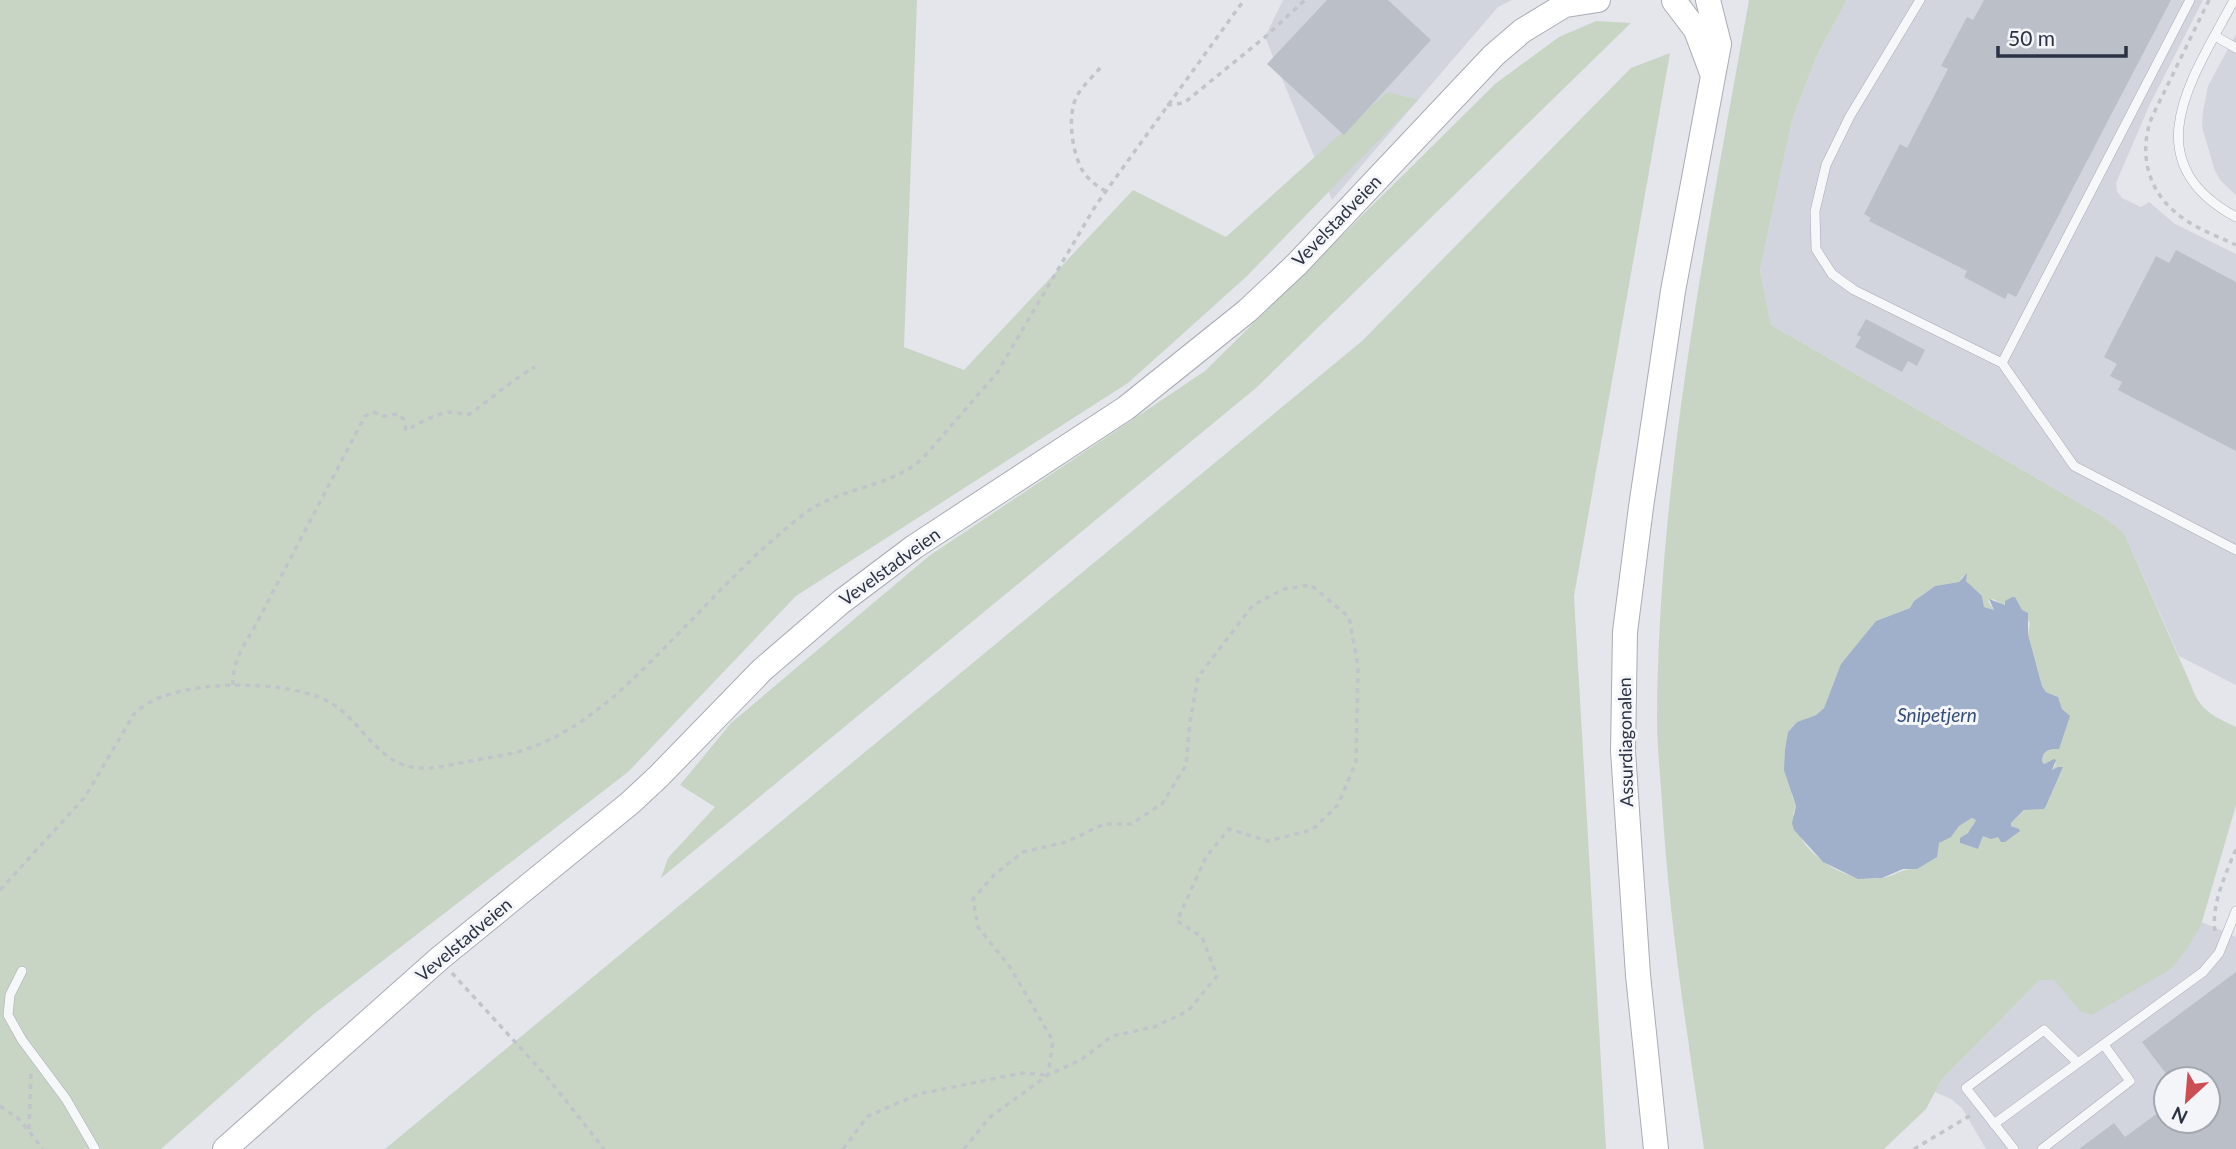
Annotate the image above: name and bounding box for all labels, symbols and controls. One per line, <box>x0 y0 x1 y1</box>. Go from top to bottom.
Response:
scale bar <box>1998 14 2126 58</box>
text: 50 m <box>2008 25 2055 50</box>
street label: Vevelstadveien <box>1287 170 1385 271</box>
street label: Vevelstadveien <box>835 522 944 610</box>
street label: Assurdiagonalen <box>1613 677 1637 807</box>
water label: Snipetjern <box>1897 703 1977 726</box>
street label: Vevelstadveien <box>411 893 516 986</box>
north arrow <box>2152 1065 2222 1135</box>
text: N <box>2168 1102 2191 1129</box>

